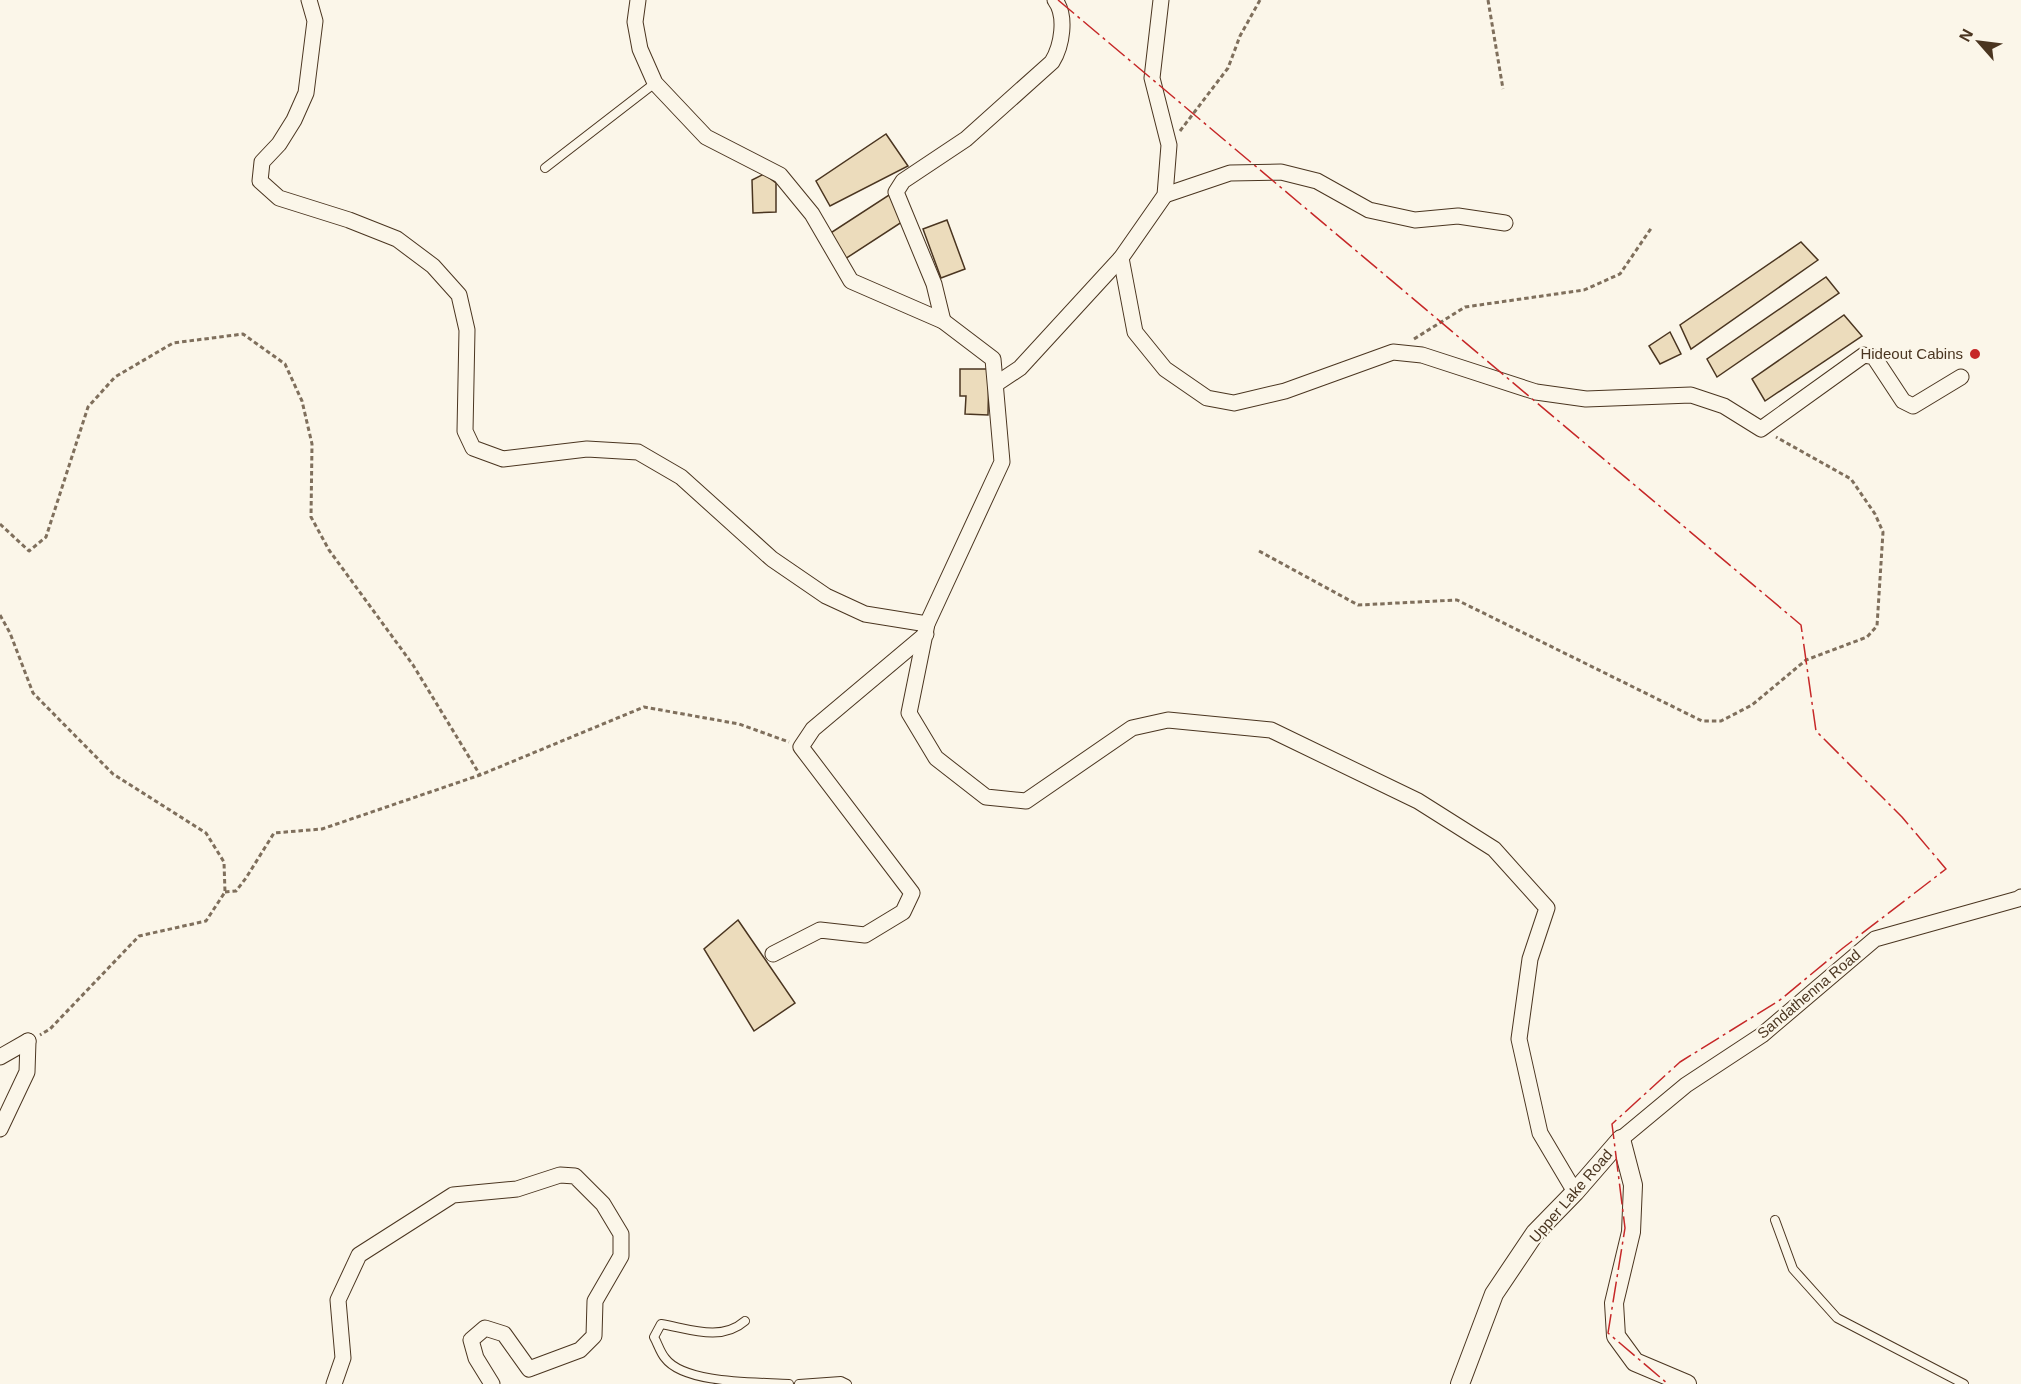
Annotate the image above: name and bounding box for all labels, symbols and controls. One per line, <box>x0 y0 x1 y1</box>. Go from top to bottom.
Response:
north arrow <box>1949 12 2009 72</box>
text: N <box>1956 26 1976 44</box>
place label: Hideout Cabins <box>1860 345 1963 362</box>
marker: Hideout Cabins <box>1968 347 1982 361</box>
street label: Sandathenna Road <box>1754 946 1864 1042</box>
street label: Upper Lake Road <box>1526 1146 1616 1246</box>

